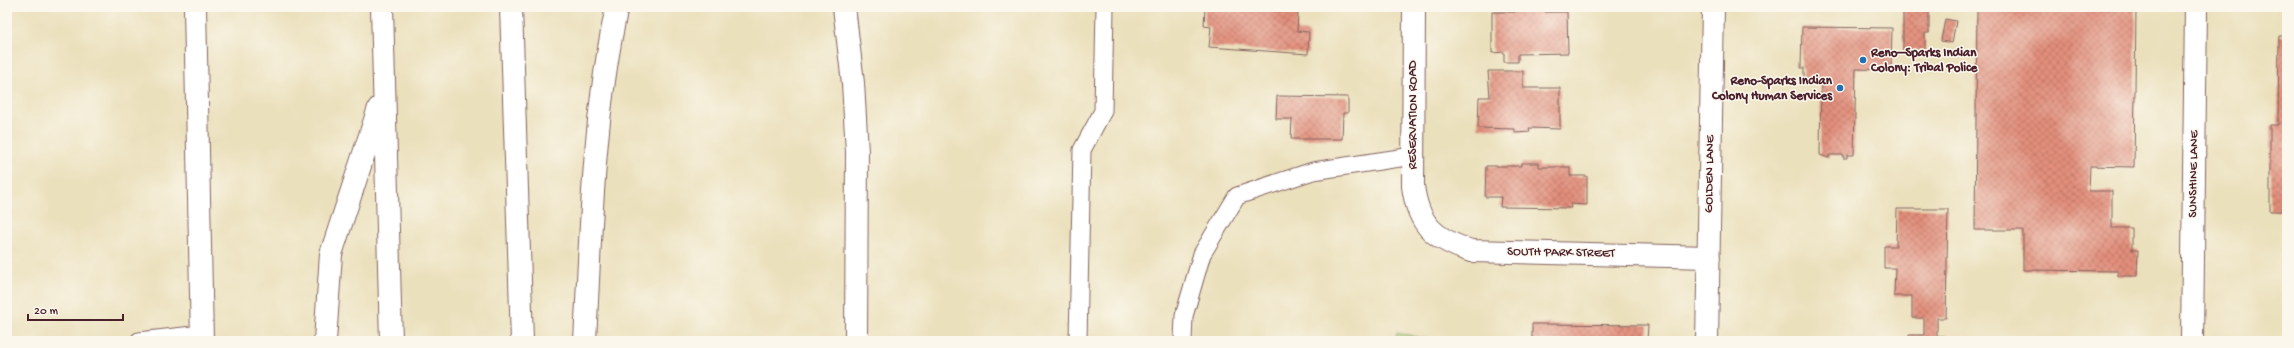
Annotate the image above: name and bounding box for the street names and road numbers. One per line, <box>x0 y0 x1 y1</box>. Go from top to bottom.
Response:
street label: RESERVATION ROAD <box>1406 60 1421 170</box>
street label: SUNSHINE LANE <box>2186 129 2202 218</box>
street label: GOLDEN LANE <box>1702 134 1718 213</box>
street label: SOUTH PARK STREET <box>1507 245 1616 261</box>

